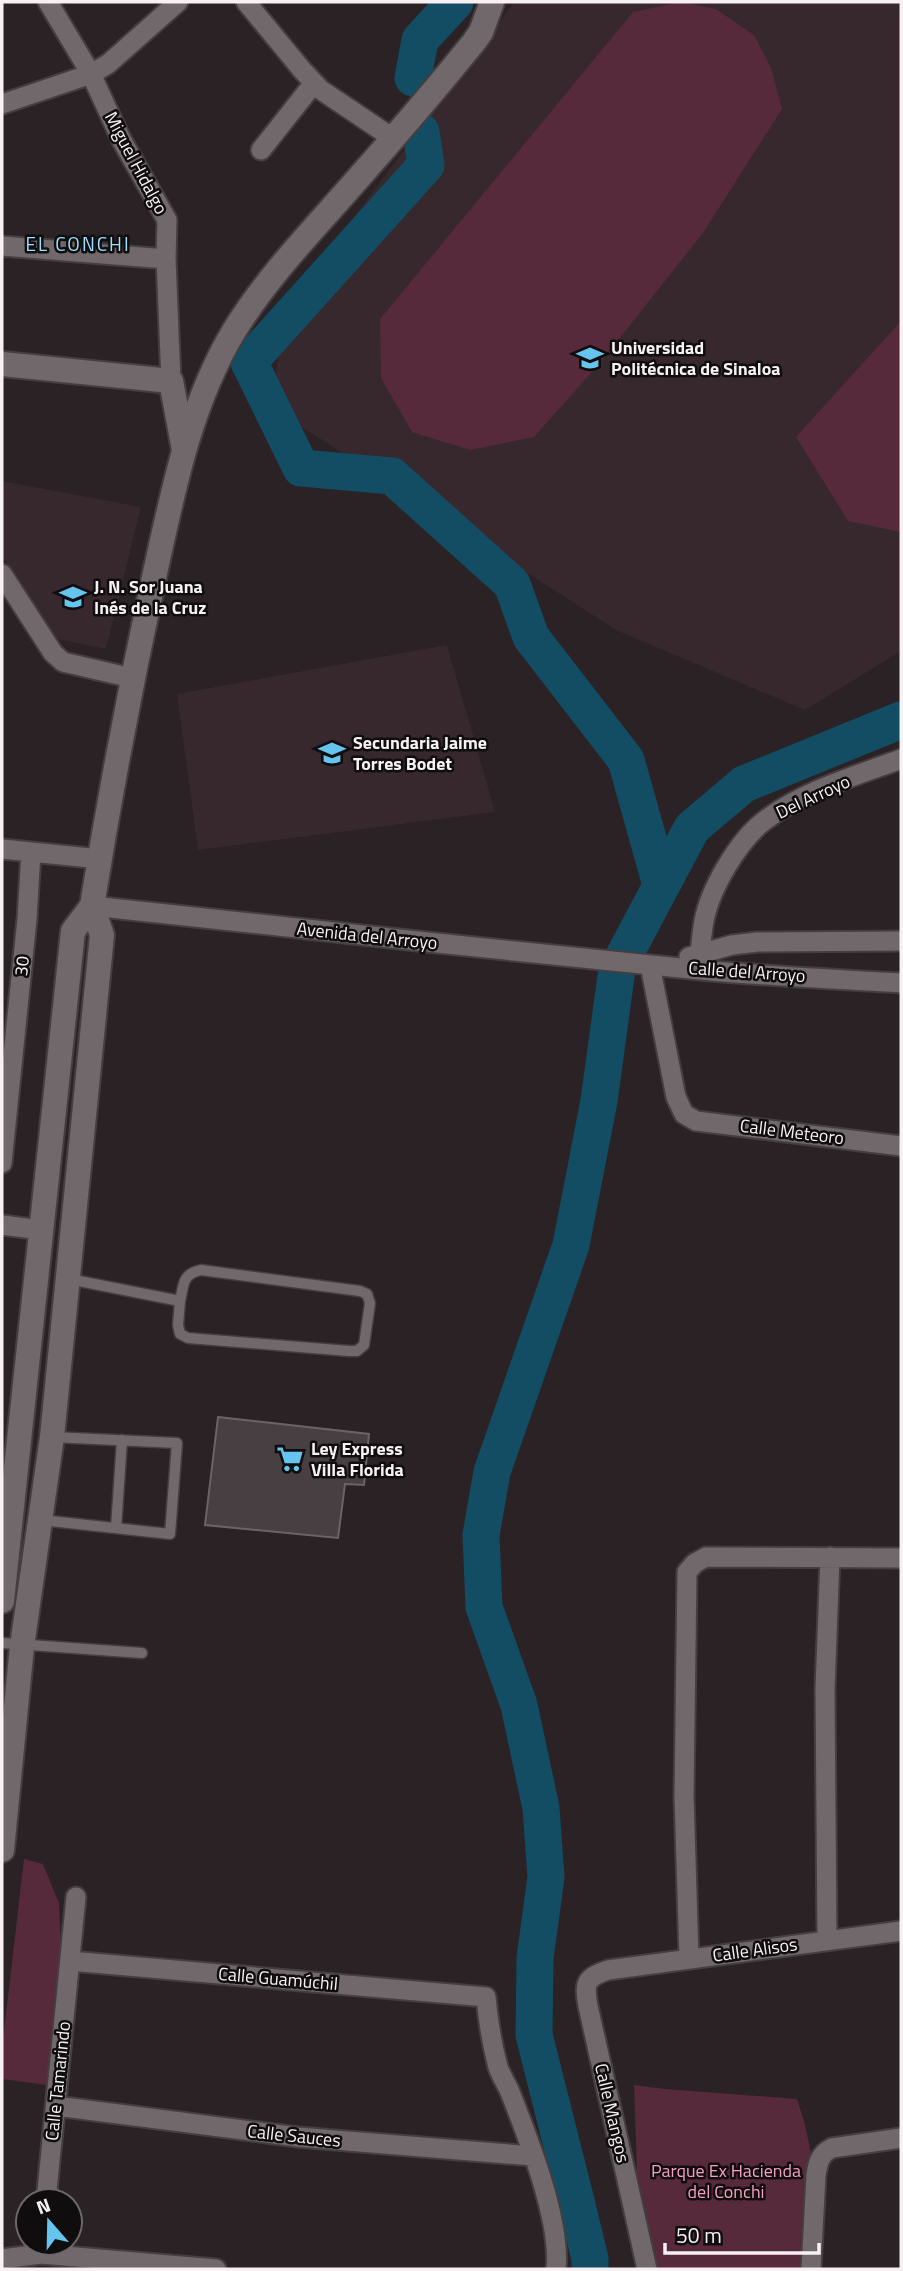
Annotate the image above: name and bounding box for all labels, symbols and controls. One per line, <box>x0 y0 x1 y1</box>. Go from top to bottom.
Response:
street label: Miguel Hidalgo <box>98 107 175 219</box>
district label: EL CONCHI <box>25 229 131 258</box>
place label: Universidad Politécnica de Sinaloa <box>611 334 780 382</box>
school or university icon: Universidad Politécnica de Sinaloa <box>575 343 605 373</box>
place label: J. N. Sor Juana Inés de la Cruz <box>94 573 206 621</box>
school or university icon: J. N. Sor Juana Inés de la Cruz <box>58 582 88 612</box>
place label: Secundaria Jaime Torres Bodet <box>353 729 487 777</box>
school or university icon: Secundaria Jaime Torres Bodet <box>317 738 347 768</box>
street label: Del Arroyo <box>771 768 854 826</box>
street label: Avenida del Arroyo <box>295 915 439 956</box>
street label: Calle del Arroyo <box>688 954 806 989</box>
street label: 30 <box>7 955 36 977</box>
street label: Calle Meteoro <box>738 1112 846 1151</box>
place label: Ley Express Villa Florida <box>311 1435 404 1483</box>
supermarket icon: Ley Express Villa Florida <box>275 1444 305 1474</box>
street label: Calle Alisos <box>711 1930 799 1969</box>
street label: Calle Guamúchil <box>217 1960 339 1997</box>
street label: Calle Tamarindo <box>38 2020 77 2142</box>
street label: Calle Mangos <box>588 2061 637 2165</box>
street label: Calle Sauces <box>246 2117 342 2154</box>
park label: Parque Ex Hacienda del Conchi <box>651 2157 801 2205</box>
north arrow <box>14 2187 84 2257</box>
text: N <box>32 2190 54 2221</box>
scale bar <box>665 2212 819 2256</box>
text: 50 m <box>676 2219 722 2251</box>

